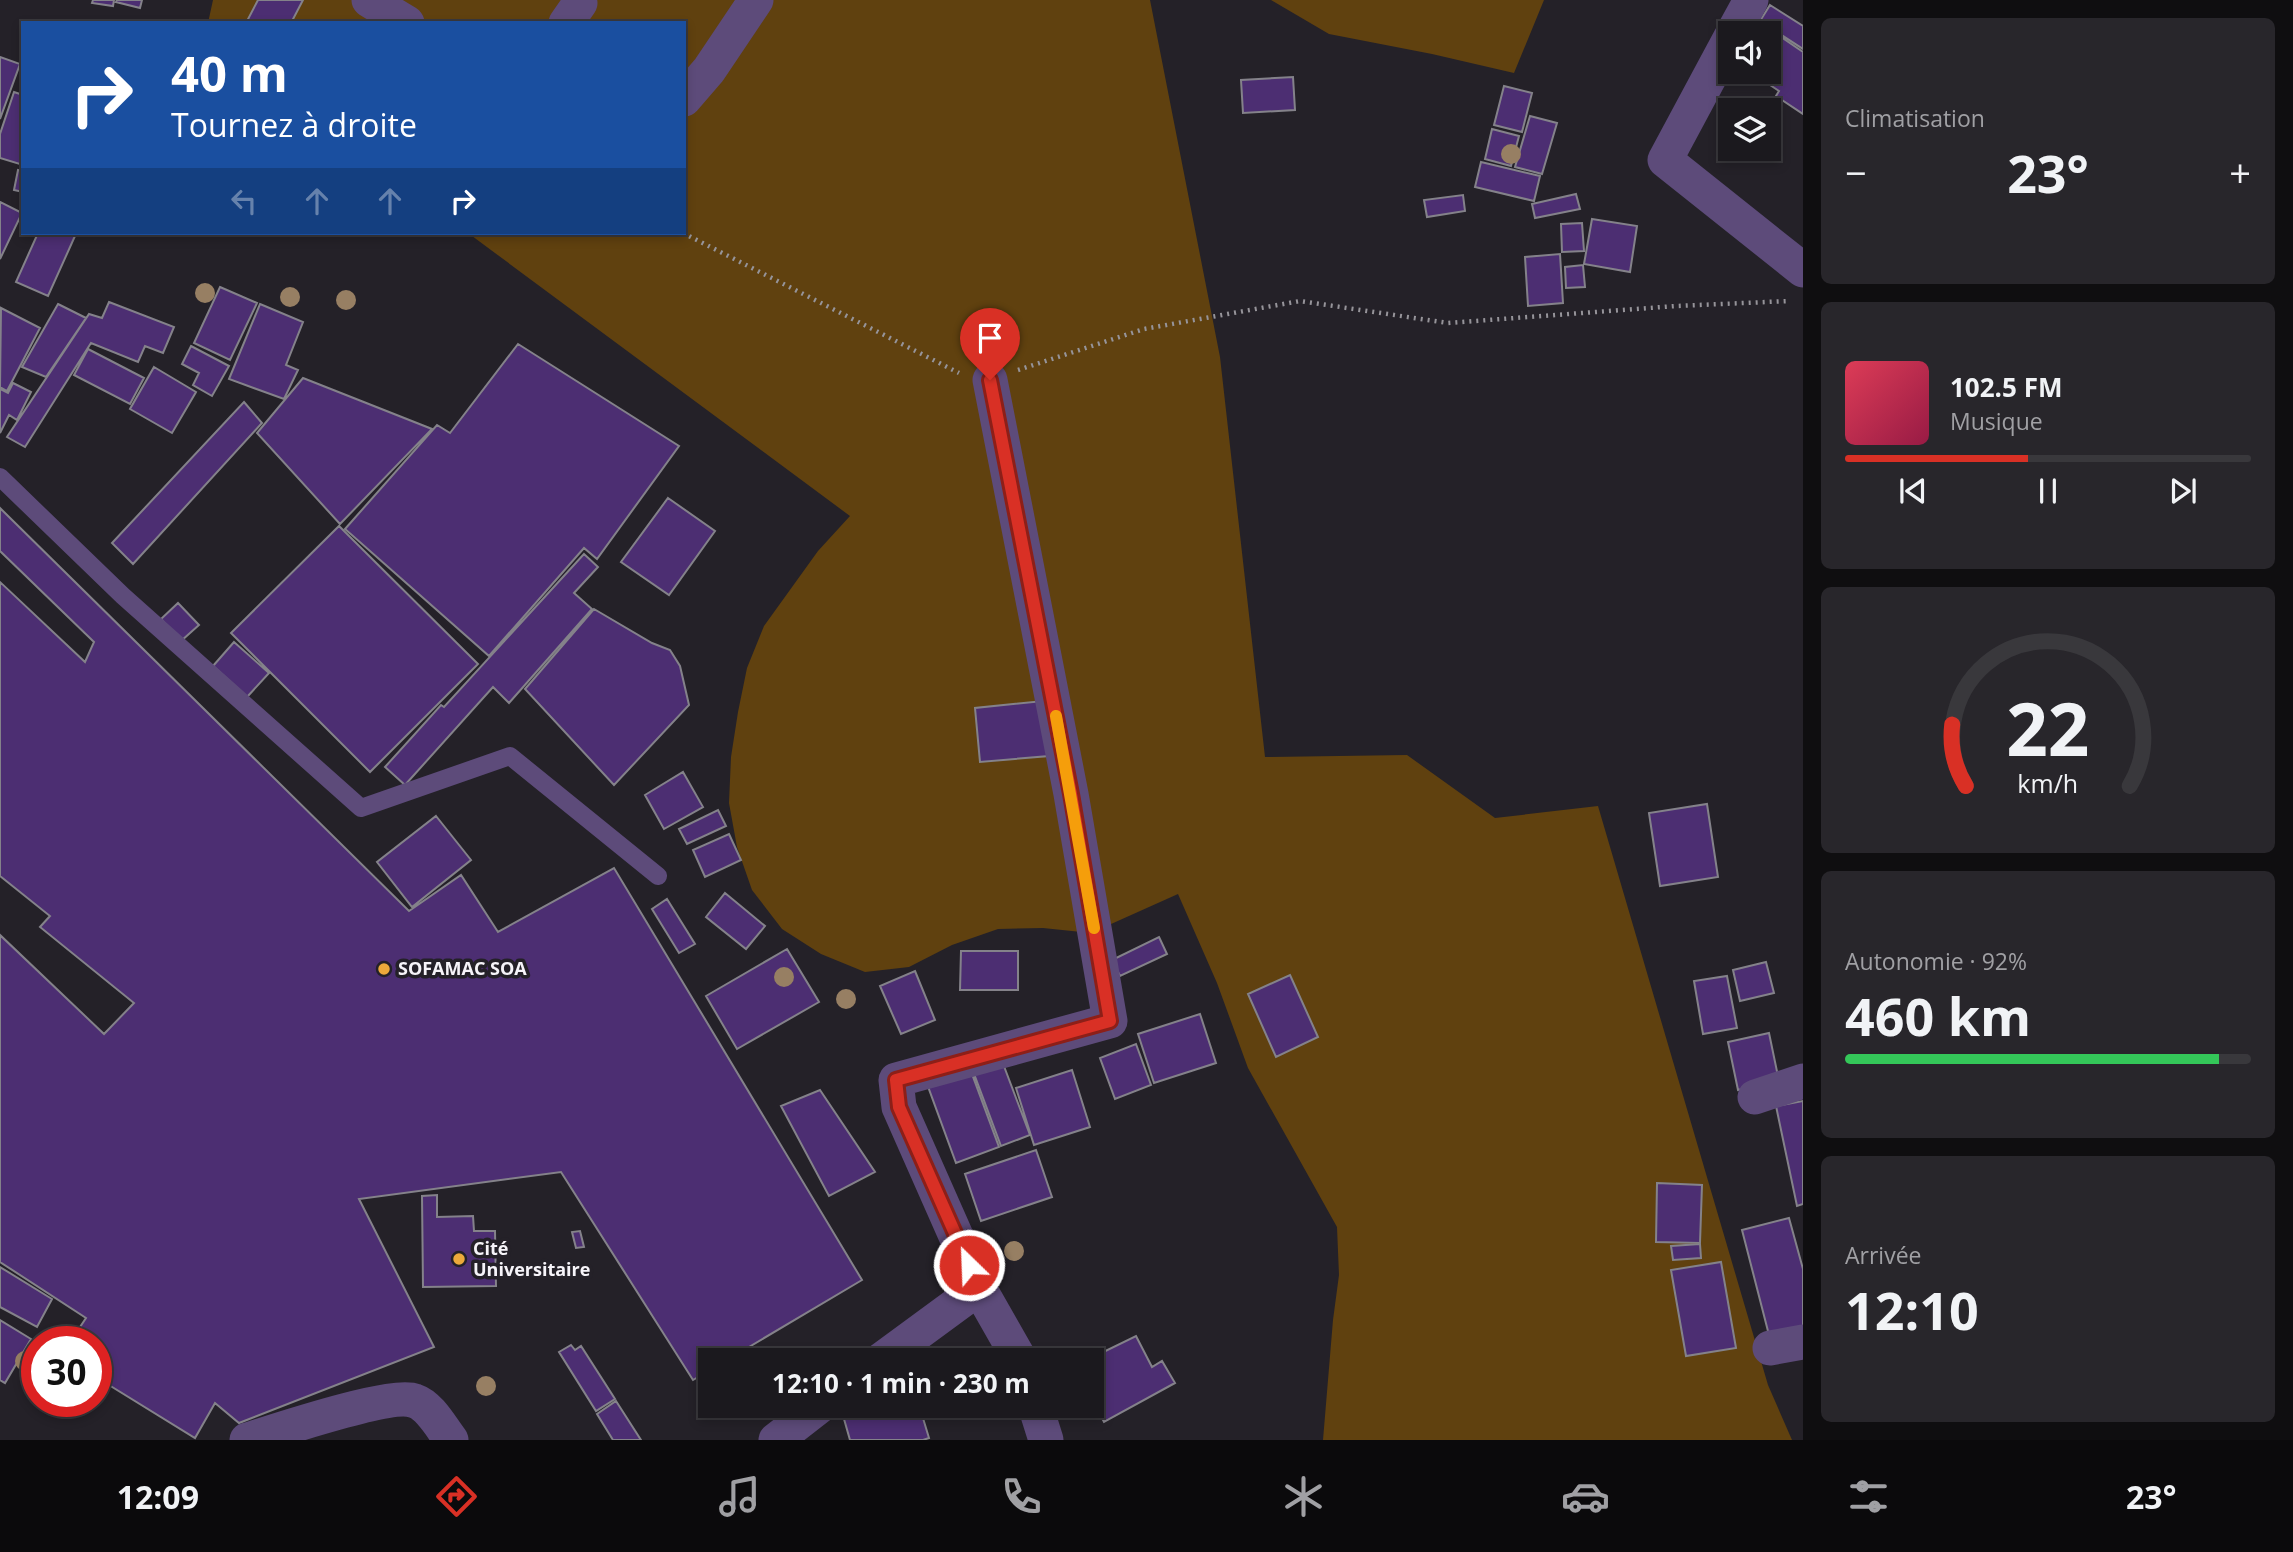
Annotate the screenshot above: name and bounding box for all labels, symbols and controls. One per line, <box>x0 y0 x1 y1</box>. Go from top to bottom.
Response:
map controls <box>1718 21 1781 161</box>
button: sound <box>1718 21 1781 84</box>
text: 40 m <box>171 40 288 106</box>
icon: right <box>56 49 147 140</box>
button: layers <box>1718 98 1781 161</box>
text: Climatisation <box>1845 102 1985 134</box>
text: Tournez à droite <box>171 103 417 146</box>
text: 23° <box>2007 137 2089 208</box>
text: − <box>1845 146 1867 198</box>
text: + <box>2229 146 2251 198</box>
icon: left <box>225 182 263 220</box>
icon: ahead <box>298 182 336 220</box>
icon: ahead <box>371 182 409 220</box>
icon: right <box>444 182 482 220</box>
pin <box>960 308 1020 380</box>
icon: arrive <box>971 319 1009 357</box>
text: 102.5 FM <box>1950 369 2062 405</box>
text: Musique <box>1950 405 2043 437</box>
icon: previous <box>1894 472 1932 510</box>
icon: pause <box>2029 472 2067 510</box>
icon: next <box>2164 472 2202 510</box>
text: 22 <box>2006 678 2090 777</box>
text: km/h <box>2018 766 2078 800</box>
text: Autonomie · 92% <box>1845 945 2027 977</box>
place label: SOFAMAC SOA <box>398 956 527 980</box>
marker: SOFAMAC SOA <box>376 961 392 977</box>
text: 460 km <box>1845 980 2031 1051</box>
position arrow <box>932 1228 1006 1302</box>
place label: Cité Universitaire <box>473 1236 590 1281</box>
text: Arrivée <box>1845 1239 1921 1271</box>
marker: Cité Universitaire <box>451 1251 467 1267</box>
text: 12:10 <box>1845 1274 1979 1345</box>
speed limit sign: 30 <box>21 1326 112 1417</box>
text: 12:10 · 1 min · 230 m <box>772 1365 1030 1401</box>
icon: directions <box>432 1472 481 1521</box>
icon: music <box>715 1472 764 1521</box>
icon: phone <box>997 1472 1046 1521</box>
icon: climate <box>1279 1472 1328 1521</box>
icon: car <box>1561 1472 1610 1521</box>
icon: filters <box>1844 1472 1893 1521</box>
text: 12:09 <box>117 1475 199 1518</box>
text: 23° <box>2126 1475 2176 1518</box>

